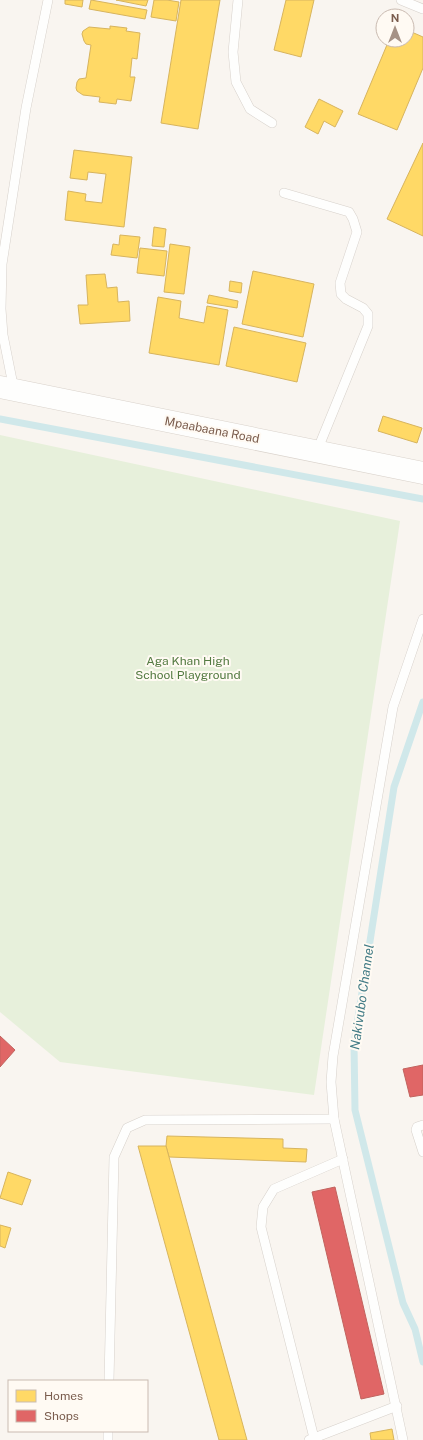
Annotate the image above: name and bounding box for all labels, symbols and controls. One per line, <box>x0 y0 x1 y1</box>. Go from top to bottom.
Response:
north arrow <box>375 8 415 48</box>
text: N <box>391 12 399 24</box>
street label: Mpaabaana Road <box>163 414 261 446</box>
park label: Aga Khan High School Playground <box>135 654 241 682</box>
water label: Nakivubo Channel <box>347 943 377 1051</box>
legend <box>8 1380 148 1432</box>
text: Homes <box>44 1389 83 1403</box>
text: Shops <box>44 1409 79 1423</box>

